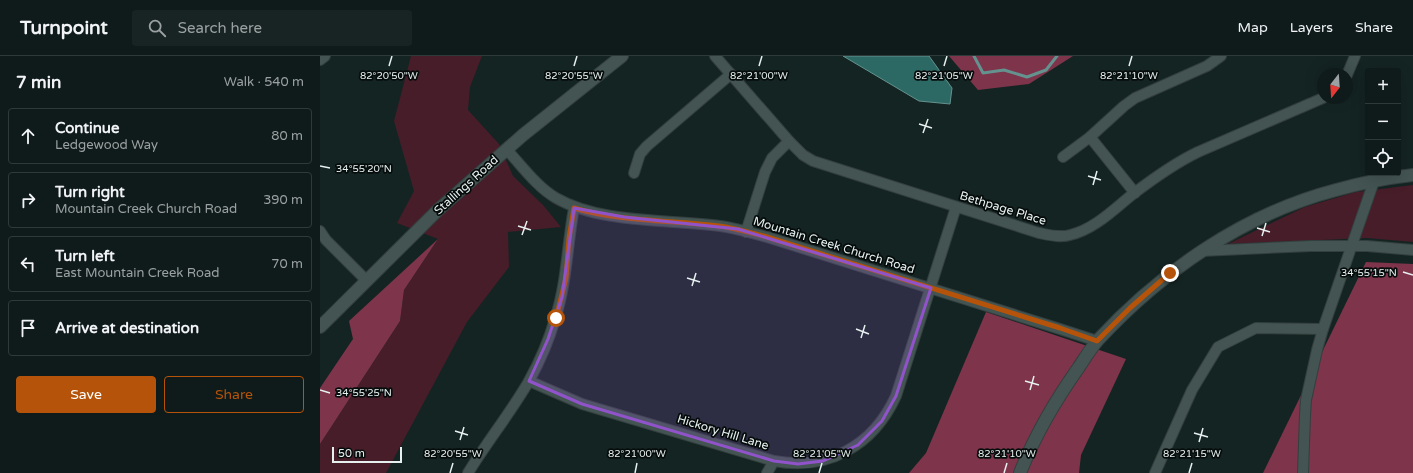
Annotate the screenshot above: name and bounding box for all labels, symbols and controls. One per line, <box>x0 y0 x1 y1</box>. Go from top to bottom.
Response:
search box <box>132 10 412 46</box>
text: Turnpoint <box>20 17 108 39</box>
icon: search <box>146 17 168 39</box>
text: Search here <box>178 19 262 37</box>
text: Map <box>1238 19 1268 36</box>
text: Layers <box>1290 19 1333 36</box>
text: Share <box>1355 19 1393 36</box>
north arrow <box>1317 68 1353 104</box>
map controls <box>1365 68 1401 176</box>
button: + <box>1365 68 1401 104</box>
text: 82°20'50"W <box>360 70 418 82</box>
text: 82°20'55"W <box>545 70 603 82</box>
text: 82°21'00"W <box>730 70 788 82</box>
text: 82°21'05"W <box>915 70 973 82</box>
text: 82°21'10"W <box>1100 70 1158 82</box>
text: 7 min <box>16 72 61 93</box>
text: Walk · 540 m <box>224 74 304 90</box>
button: − <box>1365 104 1401 140</box>
text: Continue <box>55 119 119 137</box>
icon: ahead <box>17 125 39 147</box>
text: 80 m <box>271 128 303 144</box>
text: Ledgewood Way <box>55 137 158 153</box>
button: locate <box>1365 140 1401 176</box>
street label: Stallings Road <box>431 153 501 217</box>
text: 34°55'20"N <box>336 163 392 175</box>
text: Turn right <box>55 183 125 201</box>
street label: Bethpage Place <box>958 188 1048 228</box>
icon: right <box>17 189 39 211</box>
text: 390 m <box>263 192 303 208</box>
text: Mountain Creek Church Road <box>55 201 237 217</box>
street label: Mountain Creek Church Road <box>752 214 916 276</box>
text: Turn left <box>55 247 115 265</box>
icon: left <box>17 253 39 275</box>
text: 70 m <box>271 256 303 272</box>
route end <box>1161 264 1179 282</box>
text: East Mountain Creek Road <box>55 265 219 281</box>
text: 34°55'15"N <box>1341 267 1397 279</box>
route start <box>547 309 565 327</box>
icon: arrive <box>17 317 39 339</box>
text: Arrive at destination <box>55 319 199 337</box>
button: Save <box>16 376 156 413</box>
button: Share <box>164 376 304 413</box>
text: 34°55'25"N <box>336 387 392 399</box>
street label: Hickory Hill Lane <box>676 411 771 453</box>
scale bar <box>332 445 402 464</box>
text: 50 m <box>338 447 365 460</box>
text: 82°20'55"W <box>424 448 482 460</box>
text: 82°21'00"W <box>608 448 666 460</box>
text: 82°21'05"W <box>793 448 851 460</box>
text: 82°21'10"W <box>978 448 1036 460</box>
text: 82°21'15"W <box>1163 448 1221 460</box>

